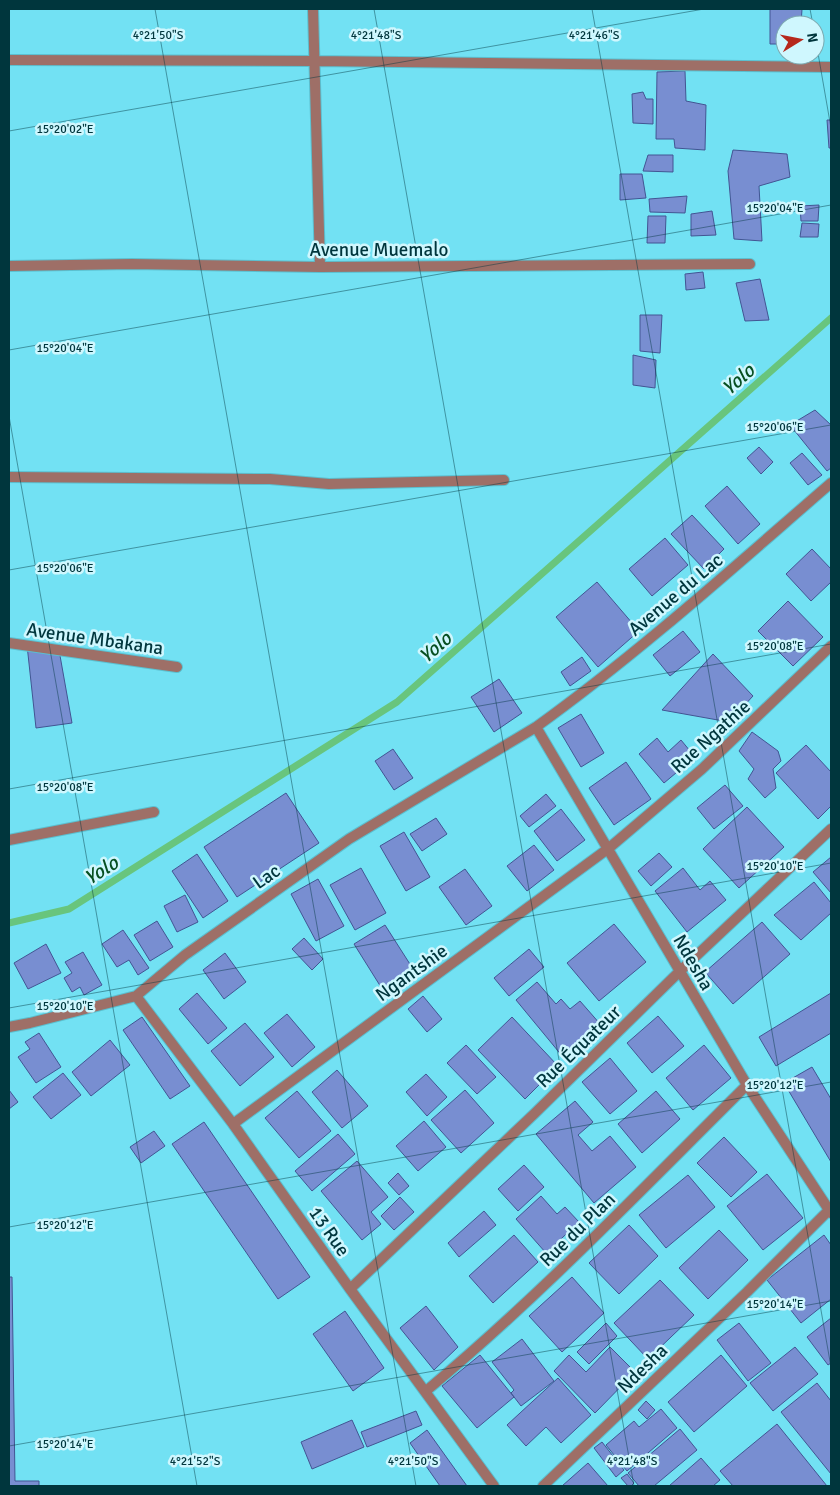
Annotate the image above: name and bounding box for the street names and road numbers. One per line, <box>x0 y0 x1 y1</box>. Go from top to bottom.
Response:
street label: Avenue Muemalo <box>310 238 449 262</box>
street label: Avenue du Lac <box>623 548 728 641</box>
street label: Avenue Mbakana <box>25 618 165 660</box>
street label: Rue Ngathie <box>666 695 756 779</box>
street label: Lac <box>248 859 285 895</box>
street label: Ndesha <box>668 930 719 995</box>
street label: Ngantshie <box>371 939 452 1007</box>
street label: Rue Équateur <box>531 1000 626 1093</box>
street label: Rue du Plan <box>535 1188 621 1272</box>
street label: 13 Rue <box>303 1202 355 1261</box>
street label: Ndesha <box>612 1339 673 1398</box>

